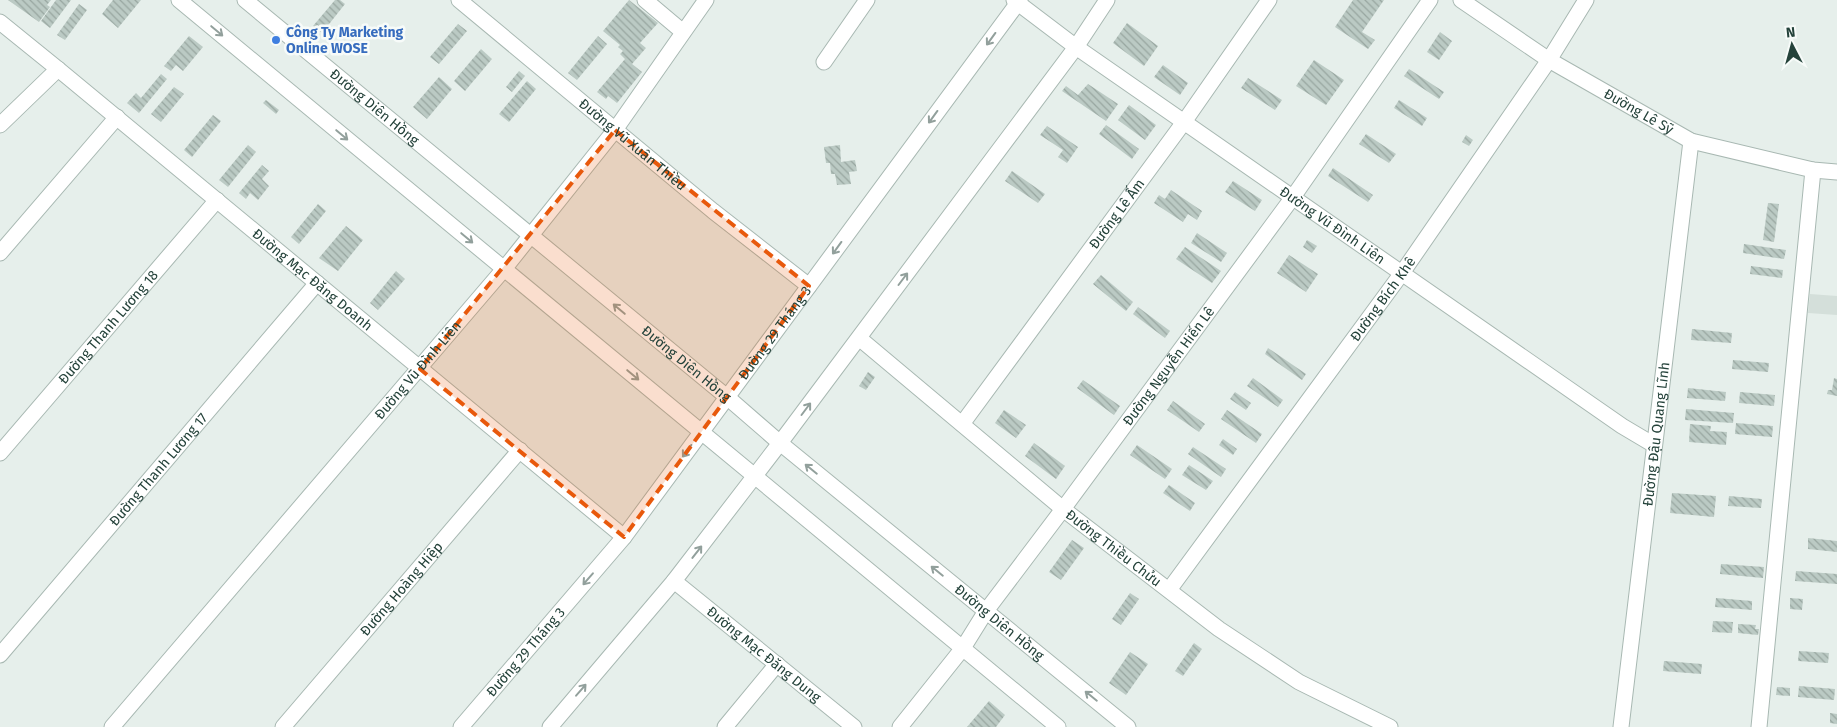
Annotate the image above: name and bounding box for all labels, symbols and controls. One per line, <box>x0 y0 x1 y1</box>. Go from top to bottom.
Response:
north arrow <box>1767 20 1817 70</box>
place label: Công Ty Marketing Online WOSE <box>286 24 404 57</box>
text: N <box>1785 24 1796 42</box>
one-way arrow <box>210 25 223 37</box>
one-way arrow <box>986 32 996 46</box>
marker: Công Ty Marketing Online WOSE <box>270 34 282 46</box>
street label: Đường Diên Hồng <box>327 65 423 149</box>
street label: Đường Lê Sỹ <box>1601 85 1677 138</box>
street label: Đường Vũ Xuân Thiều <box>576 95 690 194</box>
one-way arrow <box>928 110 939 123</box>
one-way arrow <box>335 129 348 140</box>
street label: Đường Lê Ấm <box>1085 175 1148 252</box>
street label: Đường Vũ Đình Liên <box>1277 183 1388 267</box>
street label: Đường Mạc Đăng Doanh <box>249 225 376 334</box>
one-way arrow <box>460 232 473 243</box>
one-way arrow <box>832 241 842 255</box>
street label: Đường Bích Khê <box>1346 254 1419 344</box>
street label: Đường Thanh Lương 18 <box>55 266 162 387</box>
one-way arrow <box>898 272 908 286</box>
street label: Đường 29 Tháng 3 <box>734 283 815 383</box>
one-way arrow <box>613 303 626 314</box>
street label: Đường Nguyễn Hiến Lê <box>1119 303 1218 429</box>
street label: Đường Vũ Đình Liên <box>371 317 465 423</box>
street label: Đường Diên Hồng <box>638 322 735 406</box>
street label: Đường Đậu Quang Lĩnh <box>1639 361 1673 507</box>
one-way arrow <box>626 370 639 381</box>
one-way arrow <box>801 402 811 416</box>
street label: Đường Thanh Lương 17 <box>105 409 211 529</box>
one-way arrow <box>682 444 693 457</box>
one-way arrow <box>805 463 818 474</box>
street label: Đường Thiều Chửu <box>1062 506 1165 590</box>
street label: Đường Hoàng Hiệp <box>356 538 446 639</box>
one-way arrow <box>691 546 702 559</box>
one-way arrow <box>931 566 944 577</box>
one-way arrow <box>583 572 594 585</box>
street label: Đường Diên Hồng <box>951 581 1048 664</box>
street label: Đường Mạc Đăng Dung <box>703 603 825 706</box>
street label: Đường 29 Tháng 3 <box>483 604 568 700</box>
one-way arrow <box>576 684 587 697</box>
one-way arrow <box>1084 691 1097 702</box>

